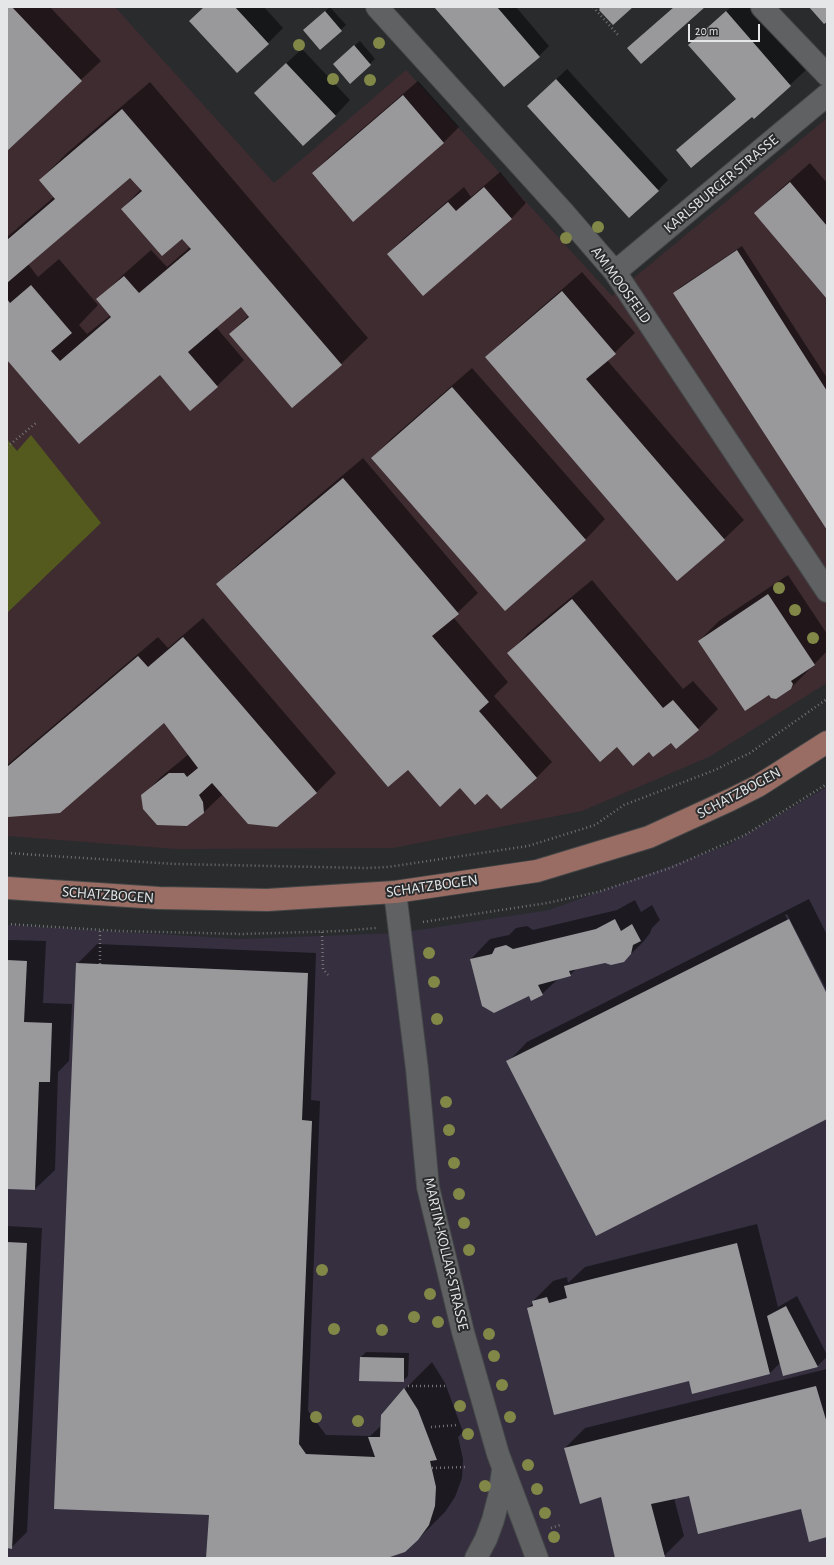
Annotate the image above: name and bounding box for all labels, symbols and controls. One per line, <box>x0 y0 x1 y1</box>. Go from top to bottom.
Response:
scale bar <box>690 16 762 42</box>
text: 20 m <box>695 25 718 37</box>
street label: KARLSBURGER STRASSE <box>660 131 782 237</box>
street label: AM MOOSFELD <box>587 243 655 327</box>
street label: SCHATZBOGEN <box>694 763 784 823</box>
street label: SCHATZBOGEN <box>385 871 479 901</box>
street label: SCHATZBOGEN <box>61 883 155 907</box>
street label: MARTIN-KOLLAR-STRASSE <box>420 1176 472 1332</box>

